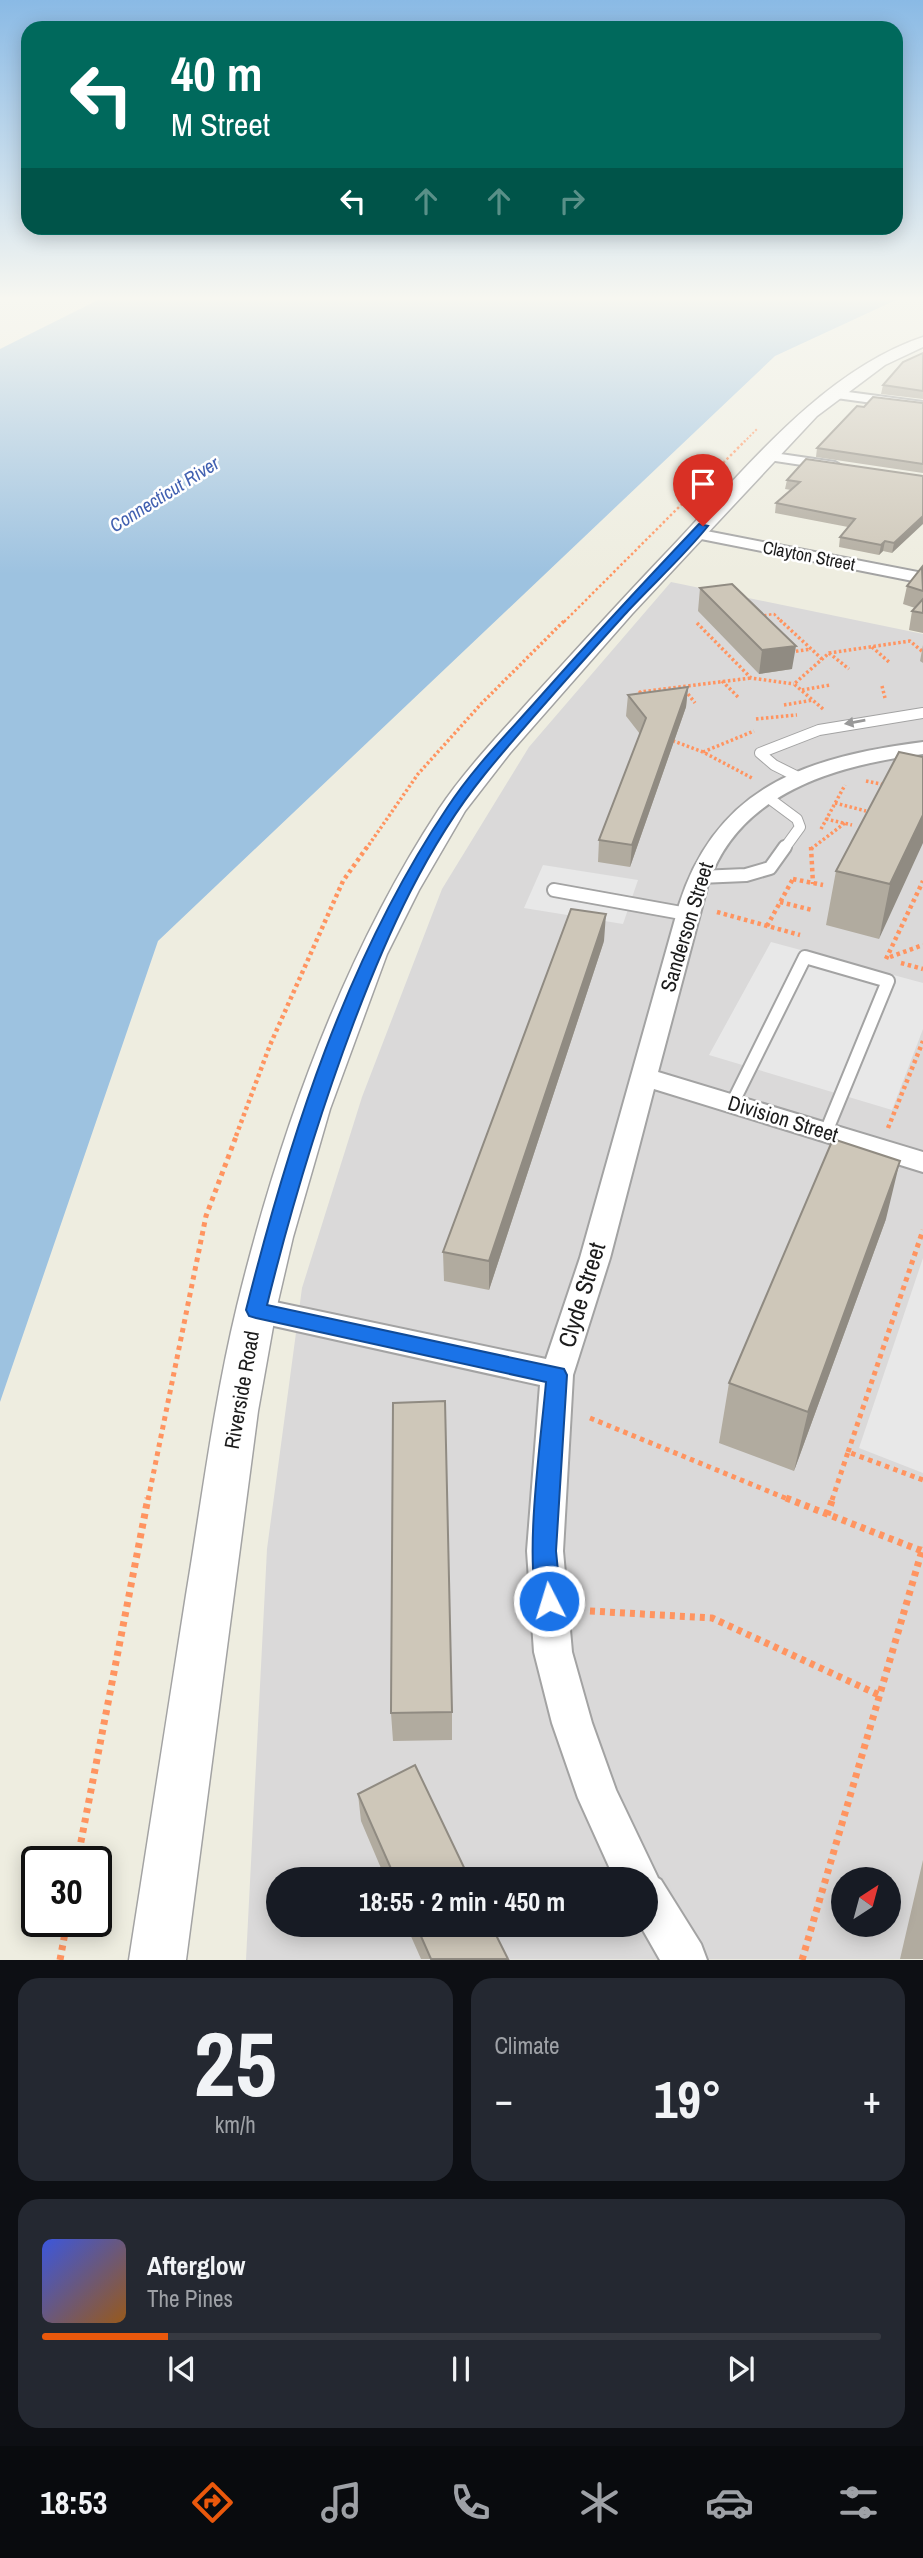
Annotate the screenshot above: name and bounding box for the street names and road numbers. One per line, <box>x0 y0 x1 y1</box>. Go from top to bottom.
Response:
street label: Clayton Street <box>761 534 857 577</box>
street label: Sanderson Street <box>653 858 720 995</box>
street label: Division Street <box>724 1088 842 1149</box>
street label: Clyde Street <box>550 1238 612 1351</box>
street label: Riverside Road <box>217 1328 266 1451</box>

